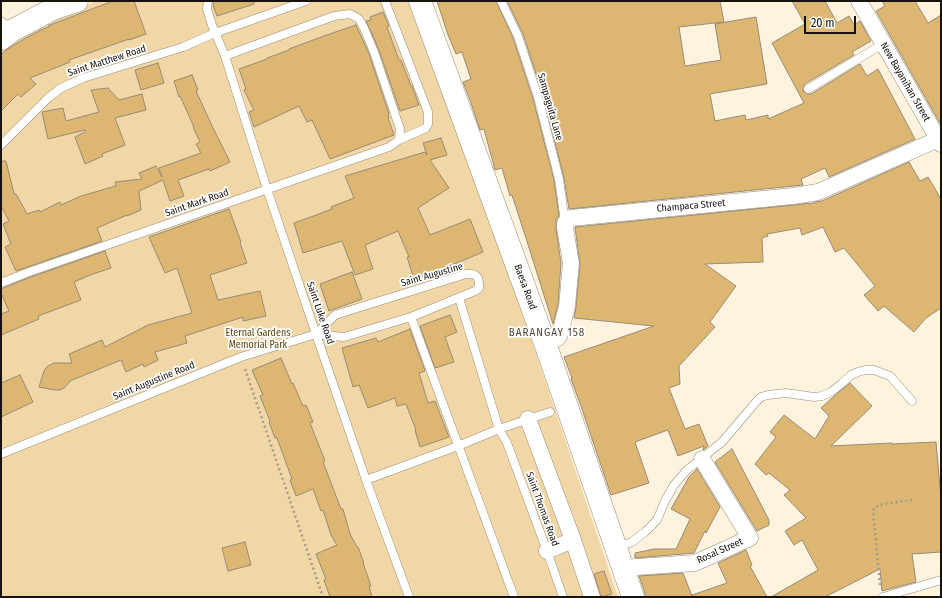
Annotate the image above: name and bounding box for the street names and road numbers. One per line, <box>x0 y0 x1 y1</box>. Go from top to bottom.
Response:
street label: New Bayanihan Street <box>877 40 933 124</box>
street label: Saint Matthew Road <box>66 43 148 79</box>
street label: Sampaguita Lane <box>535 72 565 142</box>
street label: Saint Mark Road <box>164 187 230 219</box>
street label: Champaca Street <box>656 197 726 215</box>
street label: Saint Augustine <box>400 260 464 290</box>
street label: Baesa Road <box>511 263 539 311</box>
street label: Saint Luke Road <box>304 280 336 346</box>
street label: Saint Augustine Road <box>111 359 197 403</box>
street label: Saint Thomas Road <box>523 470 561 548</box>
street label: Rosal Street <box>695 536 745 566</box>

